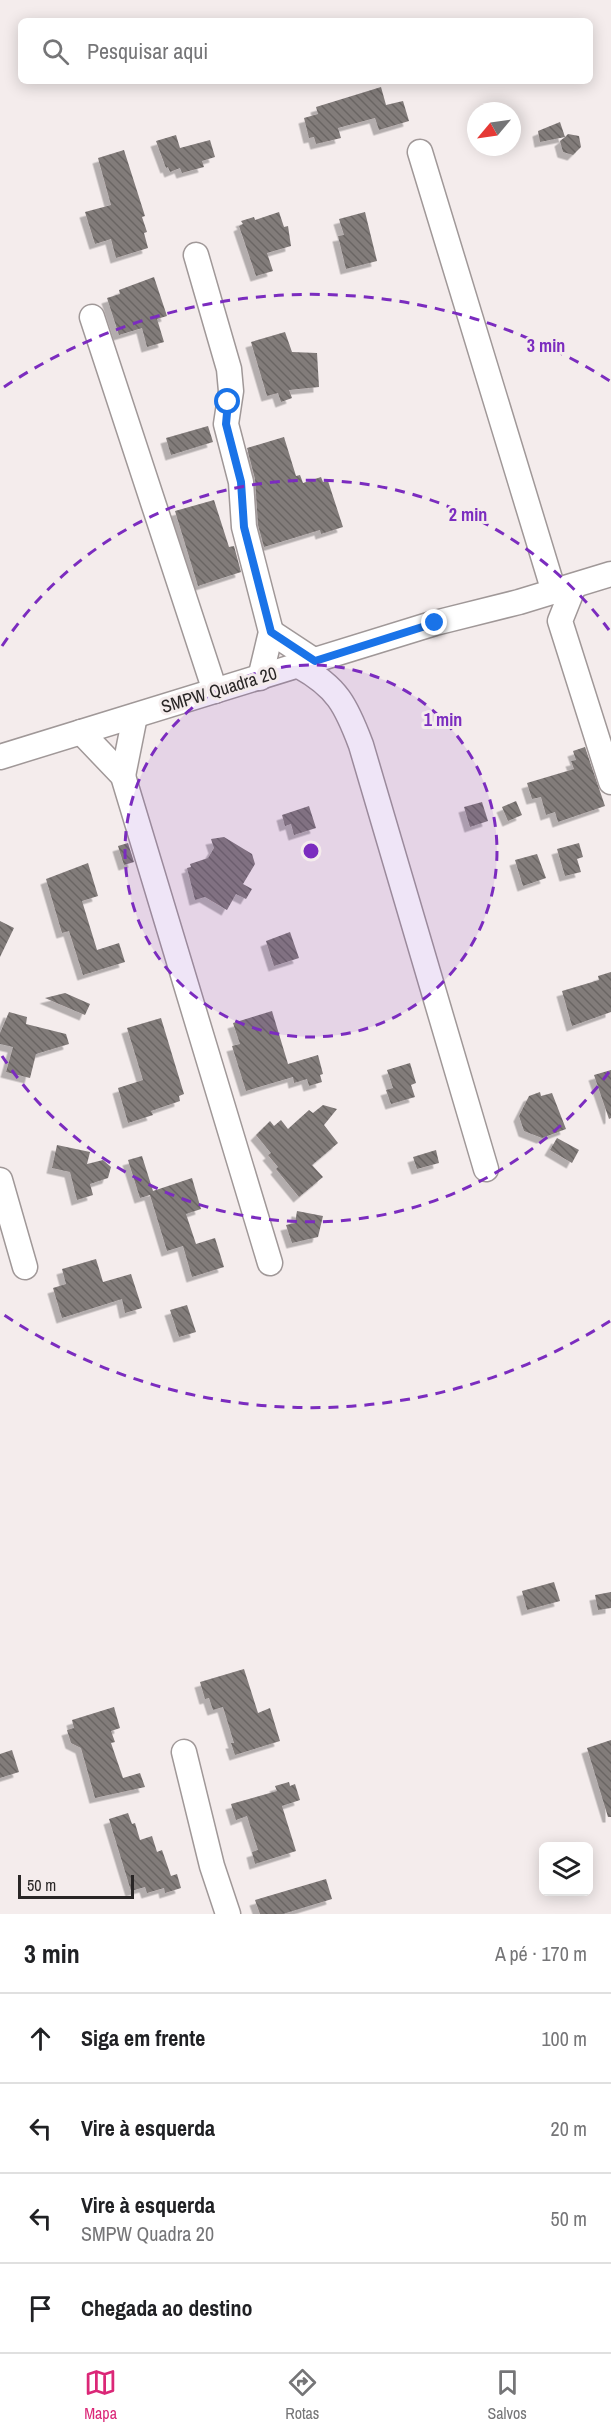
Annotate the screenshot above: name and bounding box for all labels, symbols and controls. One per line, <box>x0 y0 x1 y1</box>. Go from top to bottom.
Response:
search box <box>18 18 593 84</box>
icon: search <box>39 35 72 68</box>
text: Pesquisar aqui <box>87 36 208 66</box>
north arrow <box>467 102 521 156</box>
text: 3 min <box>527 333 565 358</box>
route start <box>214 388 240 414</box>
text: 2 min <box>449 502 487 527</box>
route end <box>421 609 447 635</box>
street label: SMPW Quadra 20 <box>158 660 280 719</box>
text: 1 min <box>424 707 462 732</box>
centre of rings <box>301 841 321 861</box>
map controls <box>539 1842 593 1896</box>
button: layers <box>539 1842 593 1896</box>
scale bar <box>18 1872 134 1900</box>
text: 50 m <box>27 1874 56 1896</box>
text: 3 min <box>24 1936 80 1971</box>
text: A pé · 170 m <box>495 1940 587 1967</box>
icon: ahead <box>24 2022 57 2055</box>
text: Siga em frente <box>81 2023 205 2053</box>
text: 100 m <box>541 2025 587 2052</box>
icon: left <box>24 2112 57 2145</box>
text: Vire à esquerda <box>81 2113 215 2143</box>
text: 20 m <box>551 2115 587 2142</box>
text: Vire à esquerda <box>81 2190 215 2220</box>
icon: left <box>24 2202 57 2235</box>
text: 50 m <box>551 2205 587 2232</box>
text: SMPW Quadra 20 <box>81 2220 214 2247</box>
icon: arrive <box>24 2292 57 2325</box>
text: Chegada ao destino <box>81 2293 252 2323</box>
tab: Mapa <box>84 2366 117 2424</box>
tab: Rotas <box>285 2366 319 2424</box>
tab: Salvos <box>488 2366 527 2424</box>

